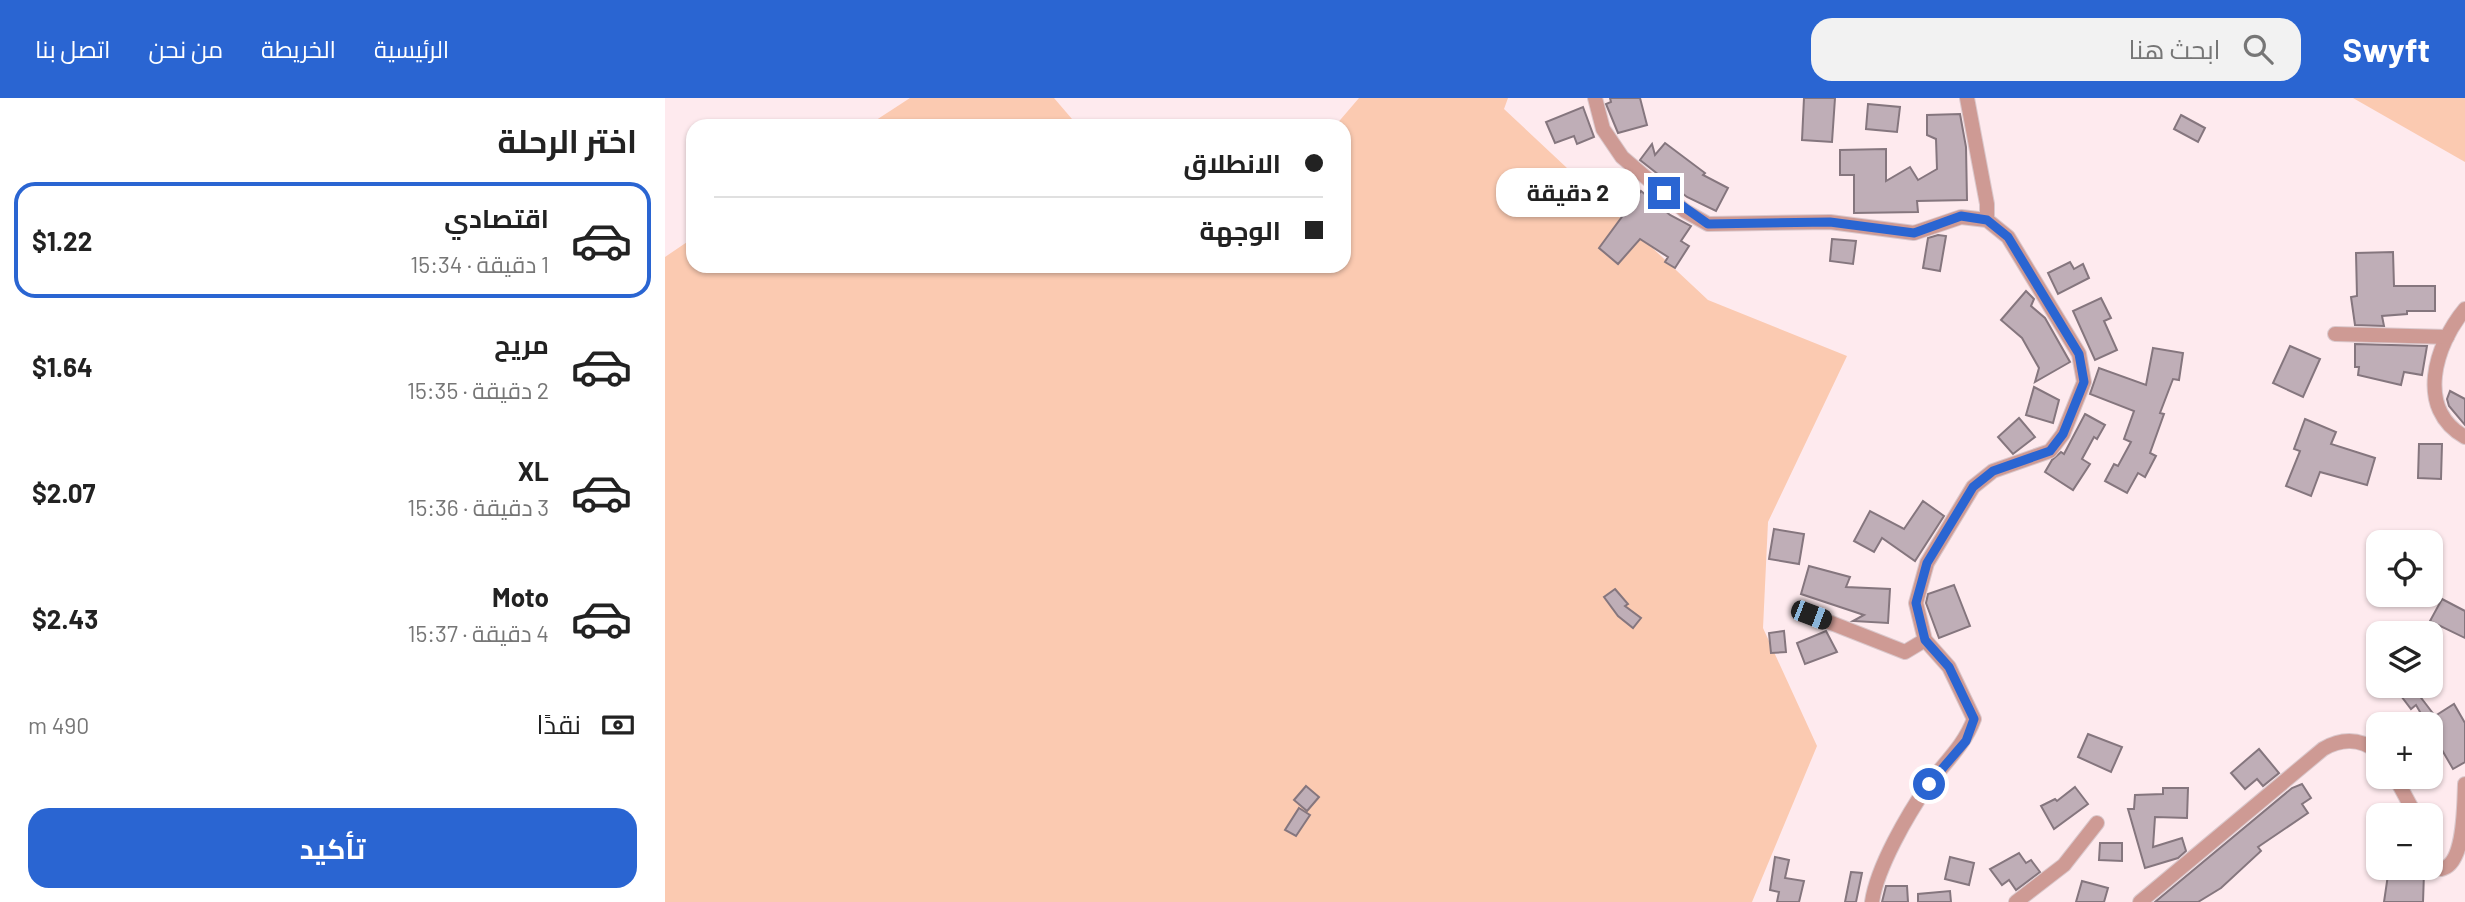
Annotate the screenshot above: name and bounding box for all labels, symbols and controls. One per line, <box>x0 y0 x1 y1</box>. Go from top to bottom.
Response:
search box <box>1811 18 2301 81</box>
text: Swyft <box>2343 29 2430 69</box>
icon: search <box>2239 30 2277 68</box>
text: ابحث هنا <box>2129 33 2221 64</box>
text: اتصل بنا <box>35 34 110 63</box>
text: من نحن <box>148 34 223 63</box>
text: الخريطة <box>261 34 336 63</box>
text: الرئيسية <box>374 34 449 63</box>
text: اختر الرحلة <box>498 121 637 159</box>
text: الانطلاق <box>1183 147 1281 178</box>
callout: 2 دقيقة <box>1496 168 1639 217</box>
route end <box>1648 177 1680 209</box>
text: 2 دقيقة <box>1527 178 1609 206</box>
text: اقتصادي <box>444 202 549 233</box>
icon: car <box>570 209 633 272</box>
text: الوجهة <box>1200 214 1281 245</box>
text: $1.22 <box>32 225 92 256</box>
text: 1 دقيقة · 15:34 <box>410 250 549 278</box>
text: مريح <box>494 328 549 359</box>
icon: car <box>570 335 633 398</box>
text: $1.64 <box>32 351 93 382</box>
text: 2 دقيقة · 15:35 <box>407 376 549 404</box>
text: XL <box>518 455 549 486</box>
icon: car <box>570 461 633 524</box>
text: $2.07 <box>32 477 96 508</box>
text: 3 دقيقة · 15:36 <box>407 493 549 521</box>
map controls <box>2366 530 2443 880</box>
button: locate <box>2366 530 2443 607</box>
text: Moto <box>492 581 549 612</box>
icon: car <box>570 587 633 650</box>
car <box>1788 598 1835 632</box>
text: $2.43 <box>32 603 98 634</box>
text: 4 دقيقة · 15:37 <box>407 619 549 647</box>
button: layers <box>2366 621 2443 698</box>
icon: cash <box>599 706 637 744</box>
text: نقدًا <box>537 708 581 739</box>
text: 490 m <box>28 711 89 739</box>
button: + <box>2366 712 2443 789</box>
route start <box>1913 768 1945 800</box>
button: − <box>2366 803 2443 880</box>
button: تأكيد <box>28 808 637 888</box>

